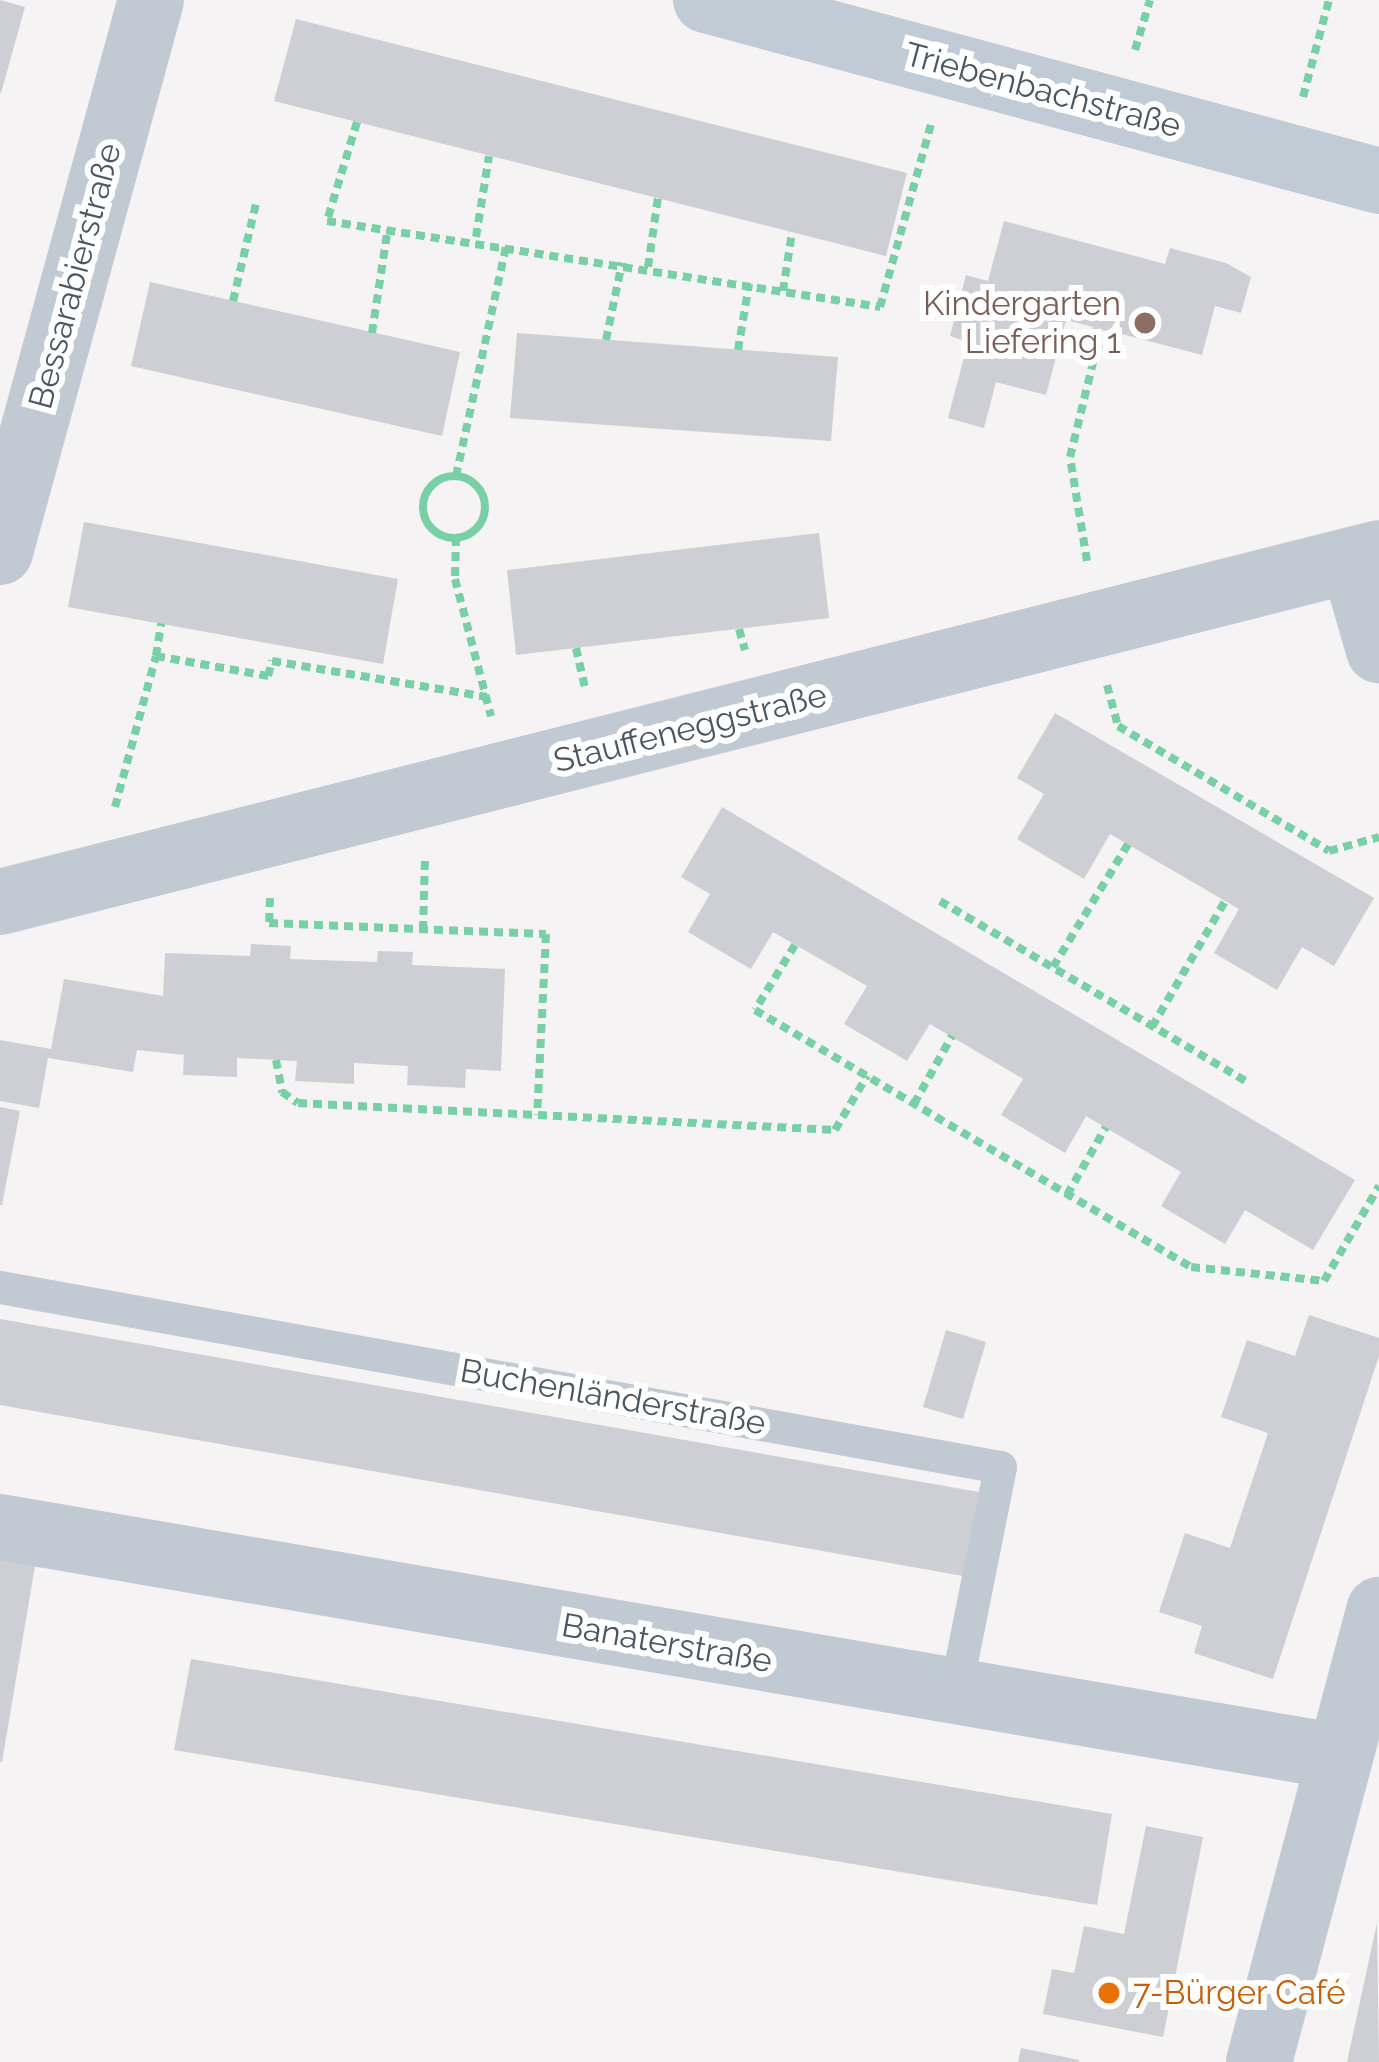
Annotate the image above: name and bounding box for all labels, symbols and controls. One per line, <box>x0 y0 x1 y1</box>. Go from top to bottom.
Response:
street label: Triebenbachstraße <box>901 34 1185 146</box>
street label: Bessarabierstraße <box>21 139 129 413</box>
place label: Kindergarten Liefering 1 <box>923 284 1121 362</box>
marker: Kindergarten Liefering 1 <box>1132 310 1158 336</box>
street label: Stauffeneggstraße <box>549 675 831 781</box>
street label: Buchenländerstraße <box>457 1351 769 1443</box>
street label: Banaterstraße <box>559 1605 775 1681</box>
place label: 7-Bürger Café <box>1133 1973 1346 2013</box>
marker: 7-Bürger Café <box>1096 1980 1122 2006</box>

